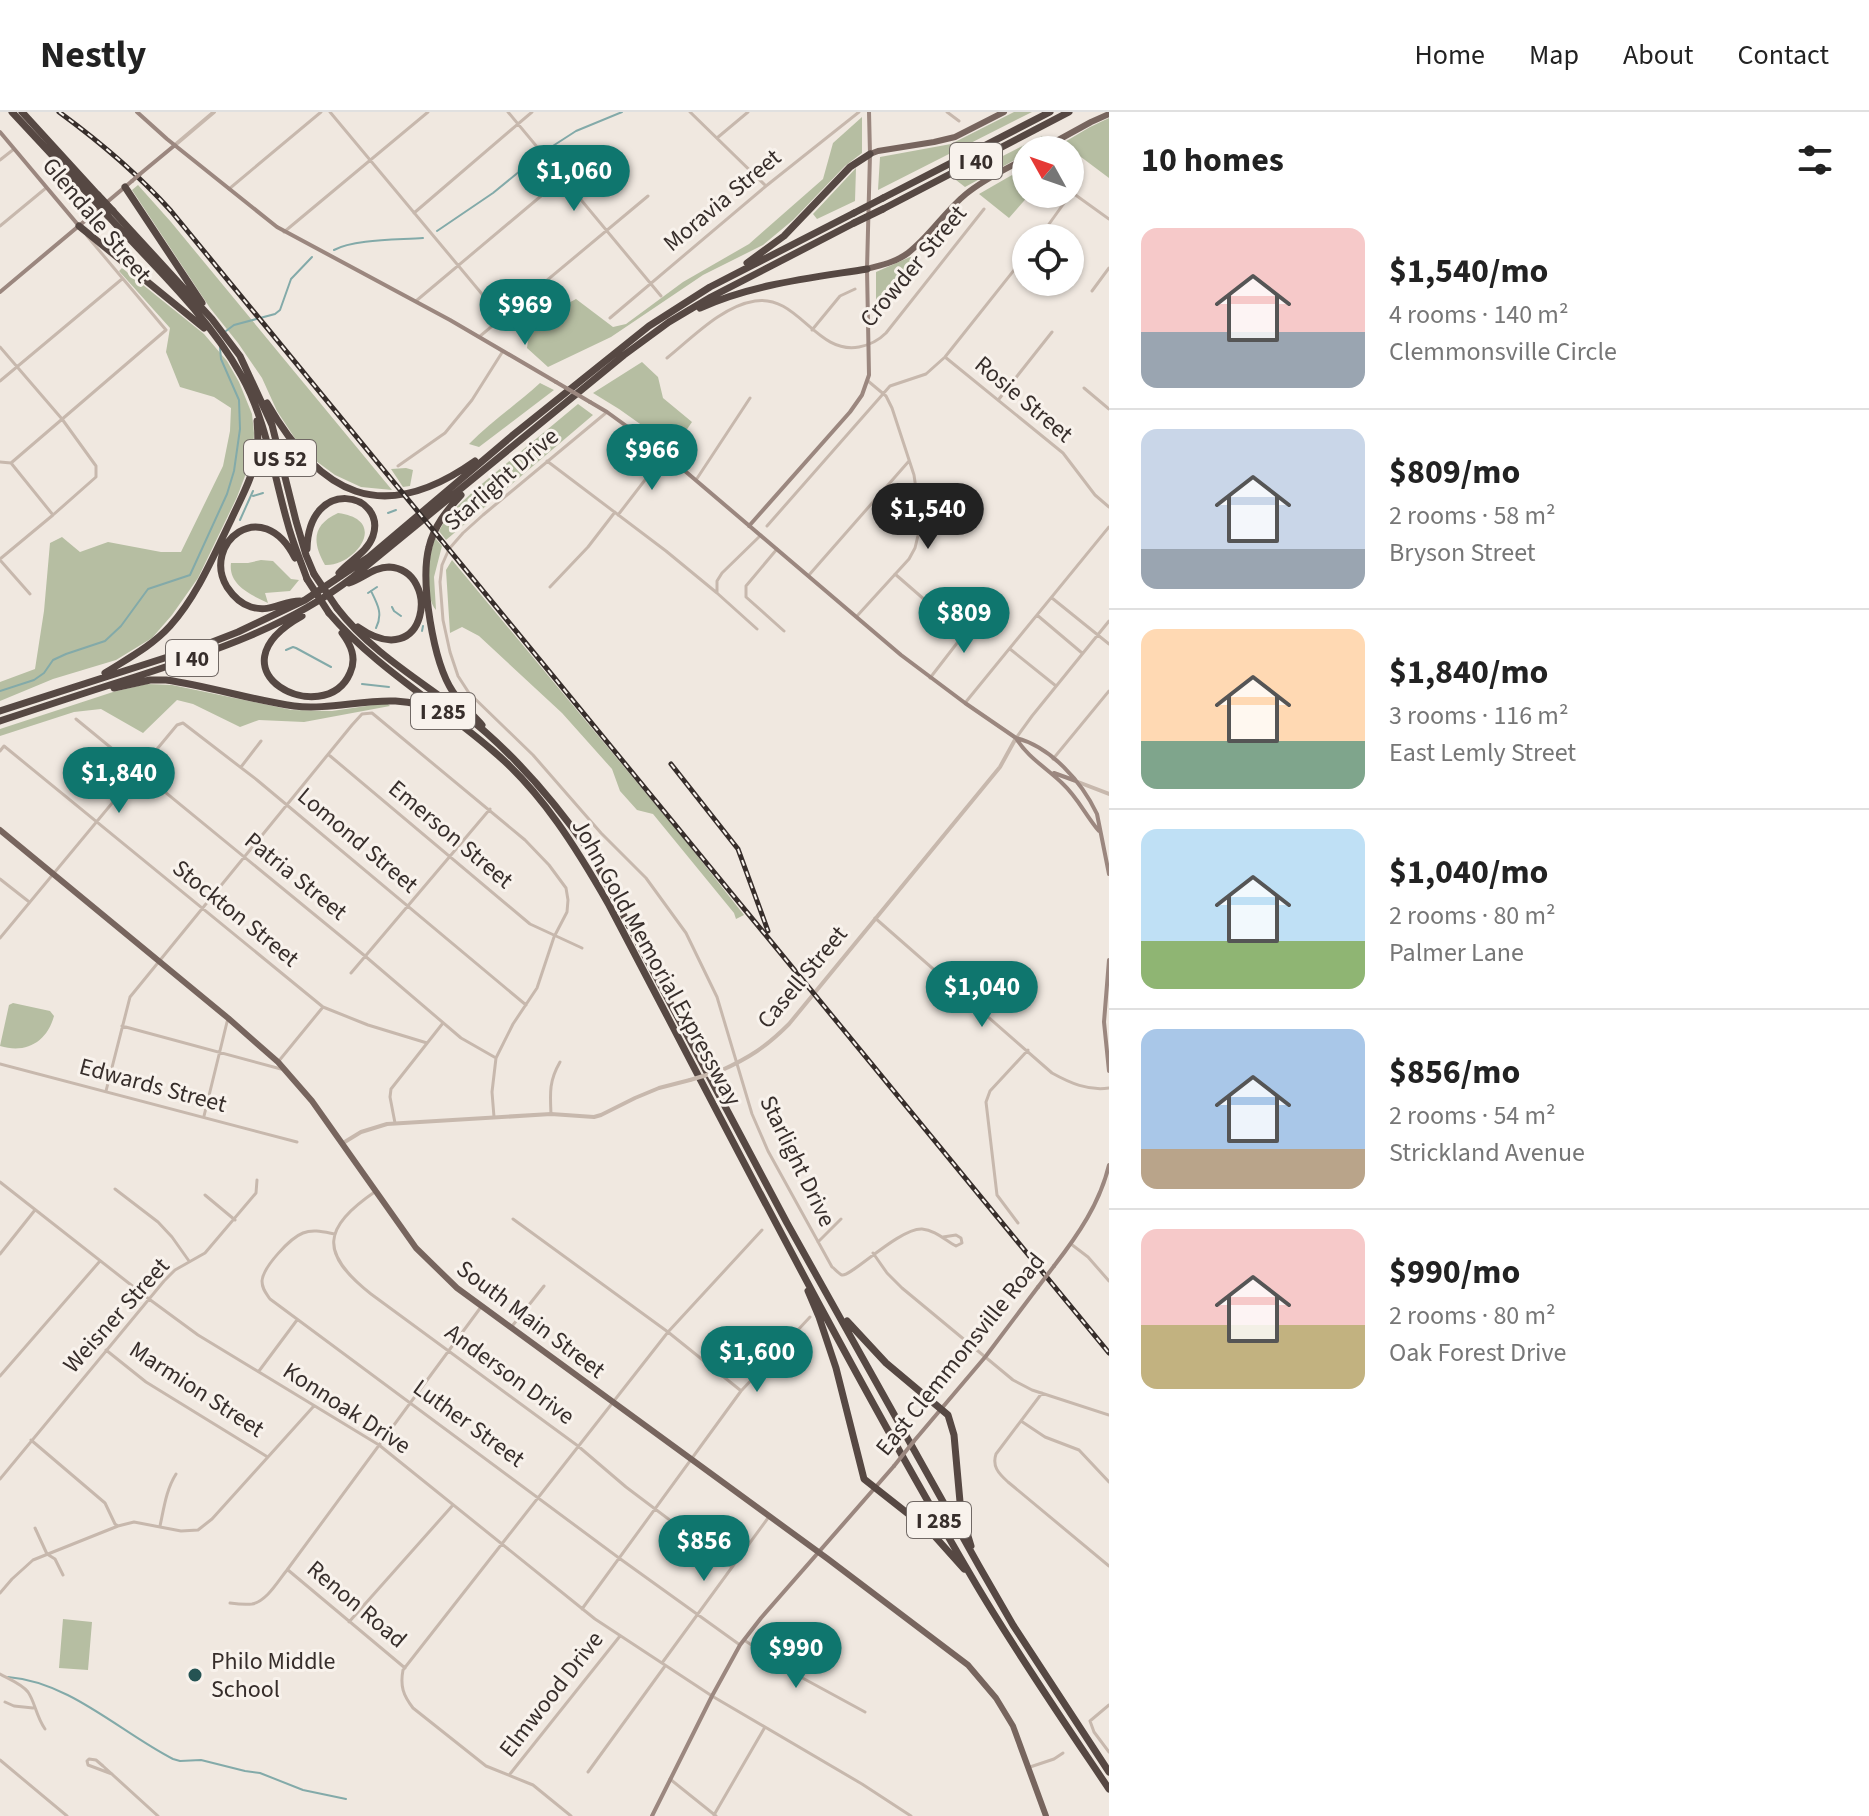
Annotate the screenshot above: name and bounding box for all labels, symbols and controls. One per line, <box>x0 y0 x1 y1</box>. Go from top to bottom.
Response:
text: Nestly <box>40 28 146 82</box>
text: Home <box>1414 35 1485 75</box>
text: Map <box>1529 35 1579 75</box>
text: About <box>1623 35 1694 75</box>
text: Contact <box>1738 35 1829 75</box>
north arrow <box>1012 136 1084 208</box>
map controls <box>1012 136 1084 296</box>
text: 10 homes <box>1141 136 1284 185</box>
icon: filters <box>1793 138 1837 182</box>
street label: Moravia Street <box>656 141 789 260</box>
road number: I 40 <box>950 143 1002 179</box>
pin: $1,060 <box>509 145 639 213</box>
street label: Glendale Street <box>34 150 160 291</box>
text: $1,060 <box>536 152 612 189</box>
street label: Crowder Street <box>852 197 975 335</box>
button: locate <box>1012 224 1084 296</box>
text: $1,540/mo <box>1389 247 1549 296</box>
icon: home <box>1205 260 1301 356</box>
pin: $969 <box>478 279 572 347</box>
text: $969 <box>498 286 552 323</box>
text: 4 rooms · 140 m² <box>1389 296 1568 333</box>
text: Clemmonsville Circle <box>1389 333 1617 370</box>
street label: Rosie Street <box>967 348 1081 451</box>
street label: Starlight Drive <box>436 419 567 539</box>
pin: $966 <box>605 424 699 492</box>
text: $966 <box>625 431 679 468</box>
road number: US 52 <box>244 440 316 476</box>
text: $809/mo <box>1389 448 1520 497</box>
icon: home <box>1205 461 1301 557</box>
pin: $1,540 <box>863 483 993 551</box>
text: $1,540 <box>890 490 966 527</box>
text: 2 rooms · 58 m² <box>1389 497 1556 534</box>
text: Bryson Street <box>1389 534 1536 571</box>
pin: $809 <box>917 587 1011 655</box>
text: $809 <box>937 594 991 631</box>
road number: I 40 <box>166 640 218 676</box>
text: $1,840/mo <box>1389 648 1549 697</box>
icon: home <box>1205 661 1301 757</box>
road number: I 285 <box>411 693 475 729</box>
text: 3 rooms · 116 m² <box>1389 697 1568 734</box>
text: East Lemly Street <box>1389 734 1576 771</box>
pin: $1,840 <box>54 747 184 815</box>
text: $1,840 <box>81 754 157 791</box>
street label: Emerson Street <box>381 772 521 897</box>
street label: Lomond Street <box>289 779 426 902</box>
street label: John Gold Memorial Expressway <box>563 812 750 1112</box>
street label: Patria Street <box>237 824 355 929</box>
text: $1,040/mo <box>1389 848 1549 897</box>
street label: Stockton Street <box>165 851 307 976</box>
icon: home <box>1205 861 1301 957</box>
text: 2 rooms · 80 m² <box>1389 897 1556 934</box>
street label: Casell Street <box>749 918 856 1036</box>
text: Palmer Lane <box>1389 934 1524 971</box>
pin: $1,040 <box>917 961 1047 1029</box>
text: $1,040 <box>944 968 1020 1005</box>
text: $856/mo <box>1389 1048 1520 1097</box>
street label: Edwards Street <box>75 1049 230 1122</box>
icon: home <box>1205 1061 1301 1157</box>
street label: Starlight Drive <box>751 1090 844 1233</box>
text: 2 rooms · 54 m² <box>1389 1097 1556 1134</box>
text: Strickland Avenue <box>1389 1134 1585 1171</box>
street label: East Clemmonsville Road <box>867 1245 1053 1463</box>
text: $990/mo <box>1389 1248 1520 1297</box>
street label: Weisner Street <box>55 1250 178 1381</box>
street label: South Main Street <box>449 1252 612 1387</box>
icon: home <box>1205 1261 1301 1357</box>
text: 2 rooms · 80 m² <box>1389 1297 1556 1334</box>
street label: Anderson Drive <box>438 1315 582 1433</box>
pin: $1,600 <box>692 1326 822 1394</box>
street label: Marmion Street <box>122 1333 271 1446</box>
text: $1,600 <box>719 1333 795 1370</box>
text: Oak Forest Drive <box>1389 1334 1566 1371</box>
street label: Konnoak Drive <box>276 1354 418 1463</box>
street label: Luther Street <box>406 1371 532 1476</box>
road number: I 285 <box>907 1502 971 1538</box>
pin: $856 <box>657 1515 751 1583</box>
text: $856 <box>677 1522 731 1559</box>
street label: Renon Road <box>299 1552 414 1657</box>
pin: $990 <box>749 1622 843 1690</box>
street label: Elmwood Drive <box>491 1624 612 1765</box>
text: $990 <box>769 1629 823 1666</box>
place label: Philo Middle School <box>211 1644 336 1707</box>
marker: Philo Middle School <box>186 1666 204 1684</box>

